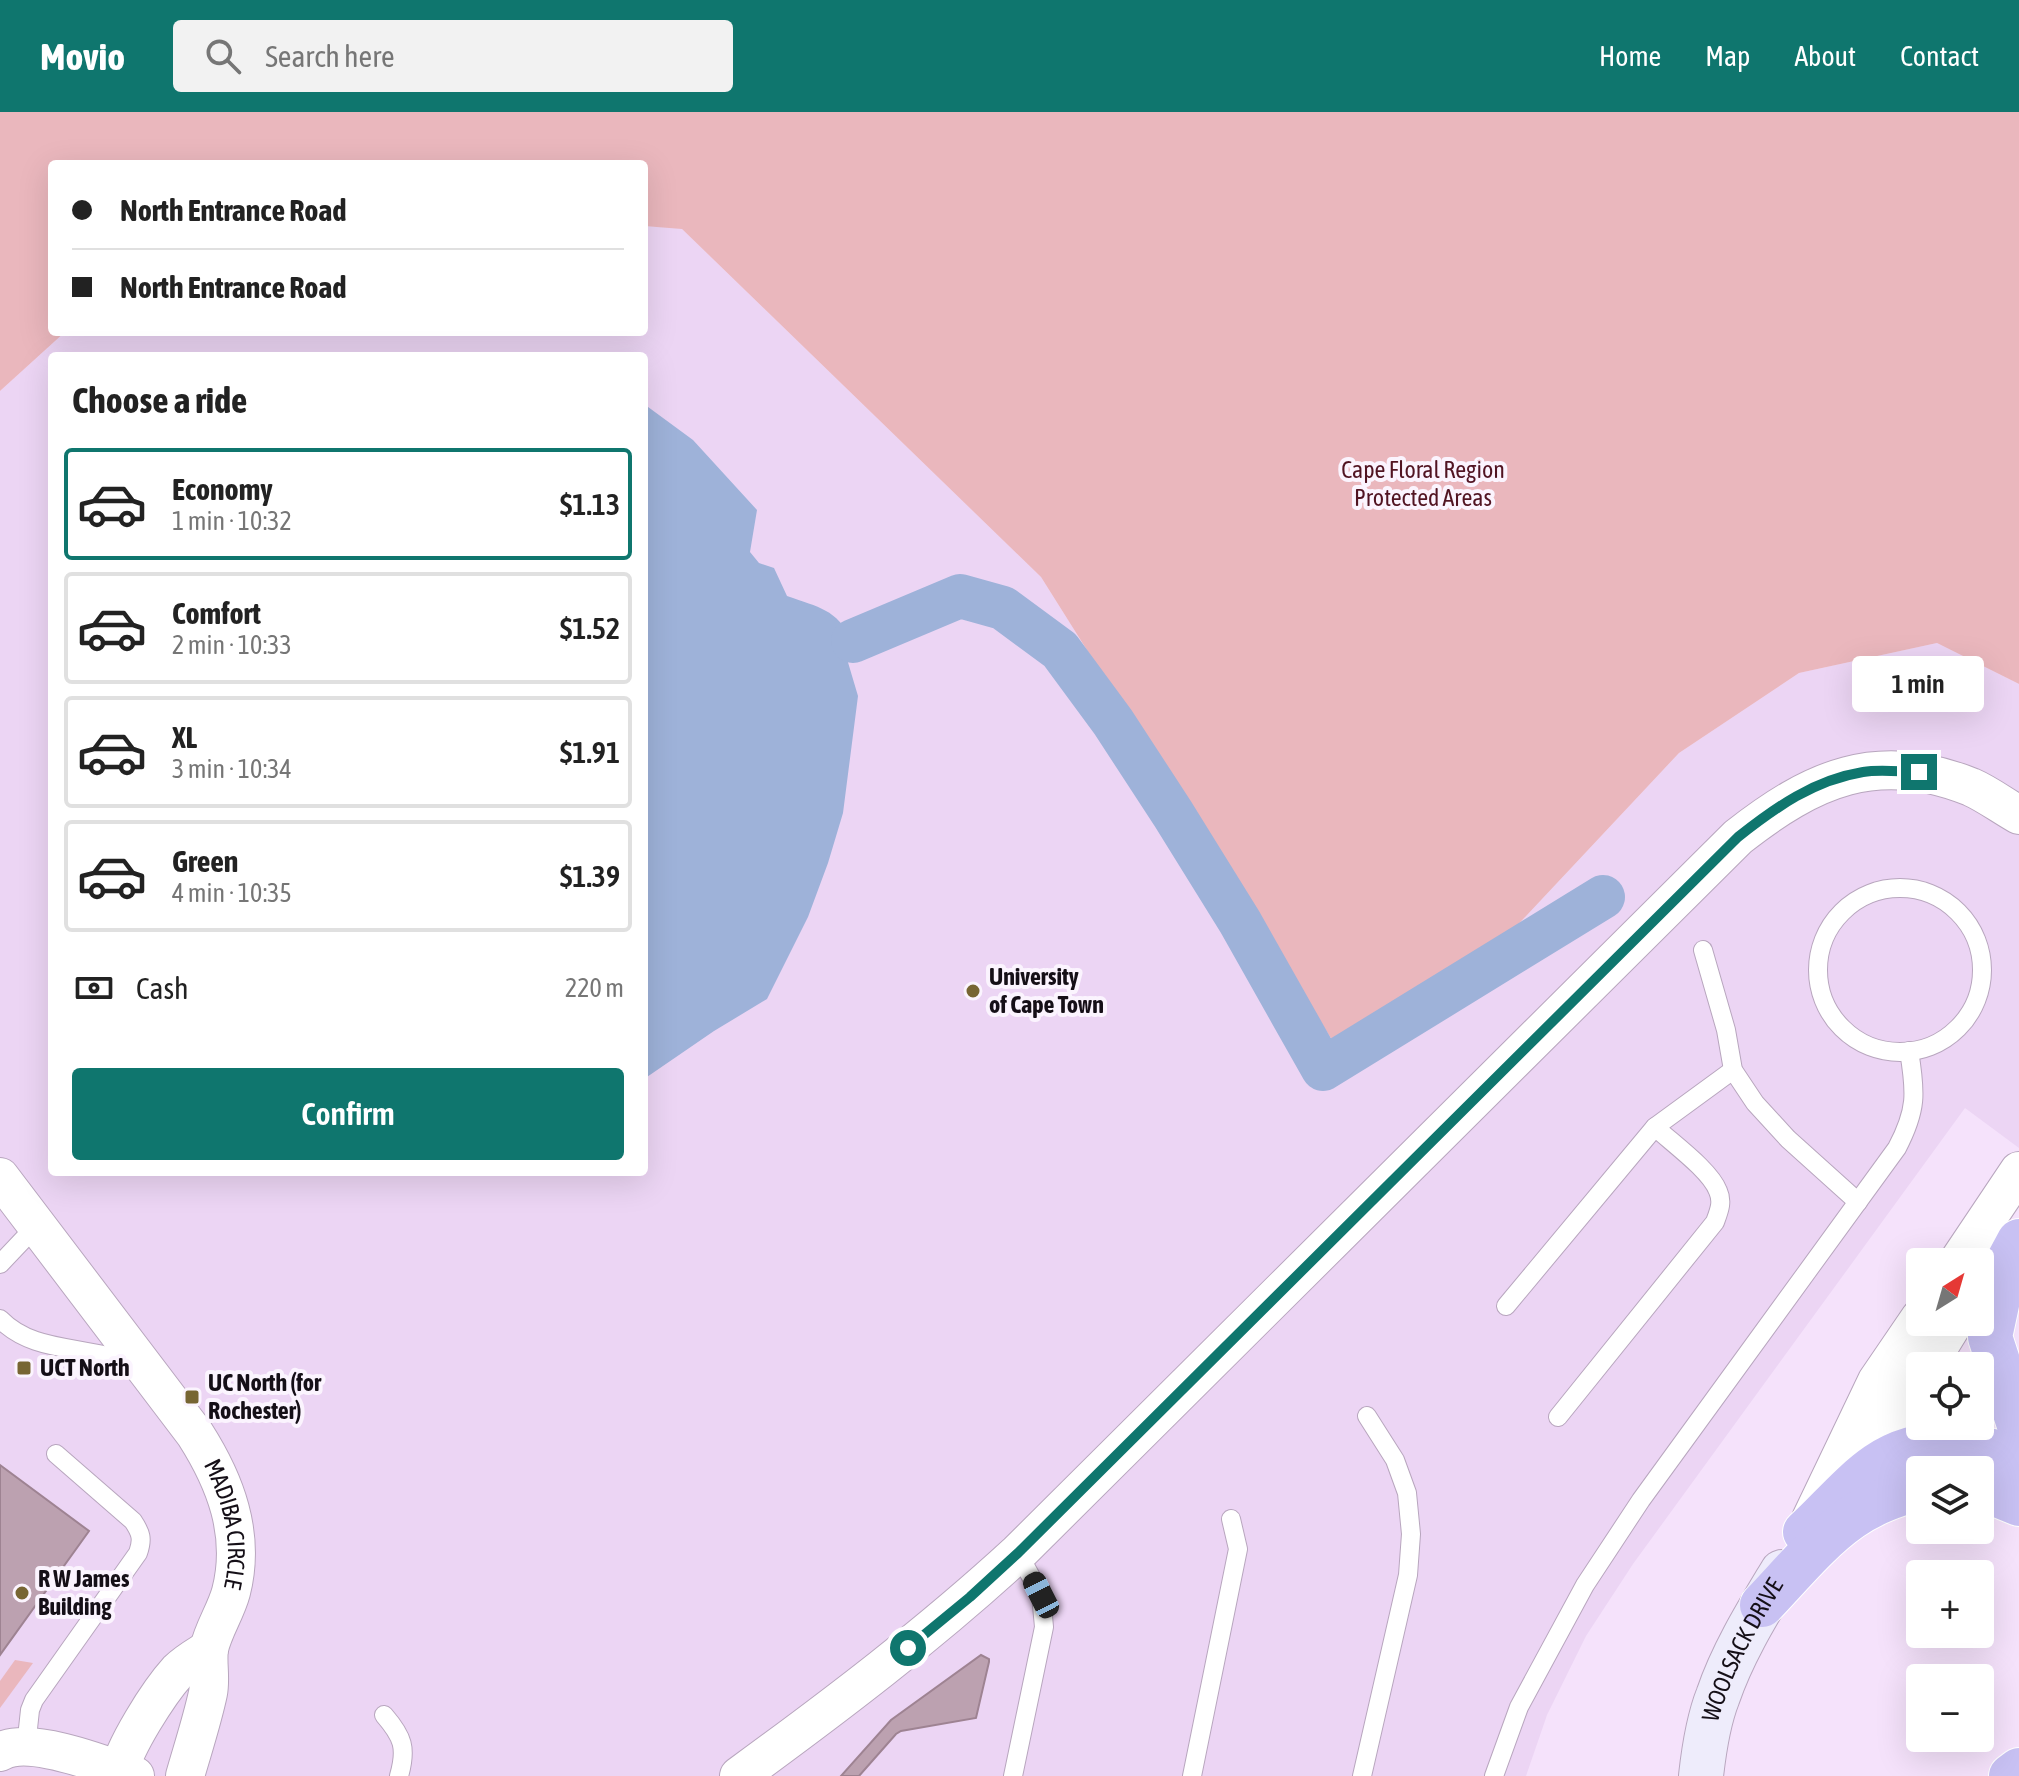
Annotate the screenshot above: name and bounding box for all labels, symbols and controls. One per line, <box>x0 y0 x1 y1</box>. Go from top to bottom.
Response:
search box <box>173 20 733 92</box>
icon: search <box>201 34 245 78</box>
text: Movio <box>40 35 125 78</box>
text: Search here <box>265 39 395 73</box>
text: Home <box>1599 40 1661 72</box>
text: Map <box>1705 40 1750 72</box>
text: About <box>1794 40 1856 72</box>
text: Contact <box>1900 40 1979 72</box>
text: North Entrance Road <box>120 193 346 227</box>
text: North Entrance Road <box>120 270 346 304</box>
text: Choose a ride <box>72 379 247 421</box>
park label: Cape Floral Region Protected Areas <box>1341 456 1505 511</box>
icon: car <box>76 468 148 540</box>
text: Economy <box>172 472 273 506</box>
text: $1.13 <box>560 487 620 521</box>
text: 1 min · 10:32 <box>172 506 292 536</box>
icon: car <box>76 592 148 664</box>
text: Comfort <box>172 596 261 630</box>
text: $1.52 <box>560 611 620 645</box>
text: 2 min · 10:33 <box>172 630 292 660</box>
callout: 1 min <box>1853 656 1985 712</box>
text: 1 min <box>1891 669 1945 699</box>
icon: car <box>76 716 148 788</box>
text: XL <box>172 720 197 754</box>
text: $1.91 <box>560 735 620 769</box>
text: 3 min · 10:34 <box>172 754 292 784</box>
route end <box>1901 754 1937 790</box>
icon: car <box>76 840 148 912</box>
text: Green <box>172 844 238 878</box>
text: $1.39 <box>560 859 620 893</box>
text: 4 min · 10:35 <box>172 878 292 908</box>
place label: University of Cape Town <box>989 963 1104 1018</box>
icon: cash <box>72 966 116 1010</box>
text: Cash <box>136 971 189 1005</box>
text: 220 m <box>565 973 624 1003</box>
marker: University of Cape Town <box>964 982 982 1000</box>
button: Confirm <box>72 1068 624 1160</box>
north arrow <box>1906 1248 1994 1336</box>
map controls <box>1906 1248 1994 1752</box>
button: locate <box>1906 1352 1994 1440</box>
place label: UCT North <box>40 1354 130 1381</box>
marker: UCT North <box>15 1359 33 1377</box>
place label: UC North (for Rochester) <box>208 1369 322 1424</box>
marker: UC North (for Rochester) <box>183 1388 201 1406</box>
street label: MADIBA CIRCLE <box>199 1455 250 1592</box>
button: layers <box>1906 1456 1994 1544</box>
button: + <box>1906 1560 1994 1648</box>
place label: R W James Building <box>38 1565 130 1620</box>
car <box>1019 1568 1063 1622</box>
street label: WOOLSACK DRIVE <box>1697 1573 1788 1724</box>
marker: R W James Building <box>13 1584 31 1602</box>
route start <box>890 1630 926 1666</box>
button: − <box>1906 1664 1994 1752</box>

